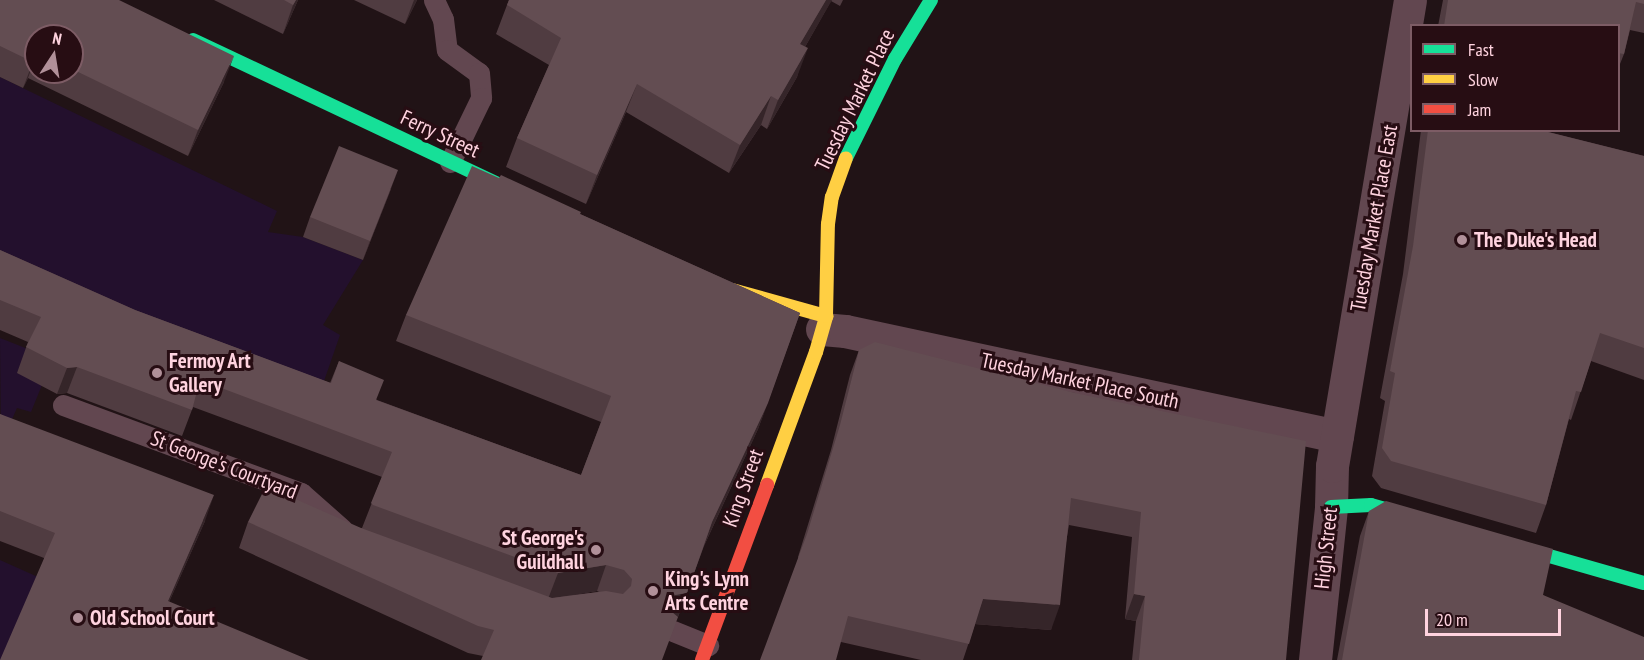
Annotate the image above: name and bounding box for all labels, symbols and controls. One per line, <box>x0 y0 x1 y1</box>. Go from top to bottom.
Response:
north arrow <box>24 24 84 84</box>
legend <box>1410 24 1620 132</box>
street label: Tuesday Market Place <box>810 25 900 175</box>
text: N <box>51 28 64 49</box>
text: Fast <box>1468 38 1494 61</box>
text: Slow <box>1468 68 1498 91</box>
text: Jam <box>1468 98 1491 121</box>
street label: Ferry Street <box>396 105 484 163</box>
street label: Tuesday Market Place East <box>1345 122 1403 314</box>
place label: The Duke's Head <box>1474 227 1597 253</box>
marker: The Duke's Head <box>1455 233 1469 247</box>
place label: Fermoy Art Gallery <box>169 348 252 398</box>
street label: Tuesday Market Place South <box>979 348 1181 414</box>
marker: Fermoy Art Gallery <box>150 366 164 380</box>
street label: St George's Courtyard <box>147 425 301 505</box>
street label: King Street <box>717 446 769 530</box>
street label: High Street <box>1309 506 1343 590</box>
place label: St George's Guildhall <box>501 525 584 575</box>
marker: St George's Guildhall <box>589 543 603 557</box>
place label: King's Lynn Arts Centre <box>665 566 749 616</box>
marker: King's Lynn Arts Centre <box>646 584 660 598</box>
scale bar <box>1428 597 1564 635</box>
place label: Old School Court <box>90 605 215 631</box>
text: 20 m <box>1436 608 1468 631</box>
marker: Old School Court <box>71 611 85 625</box>

